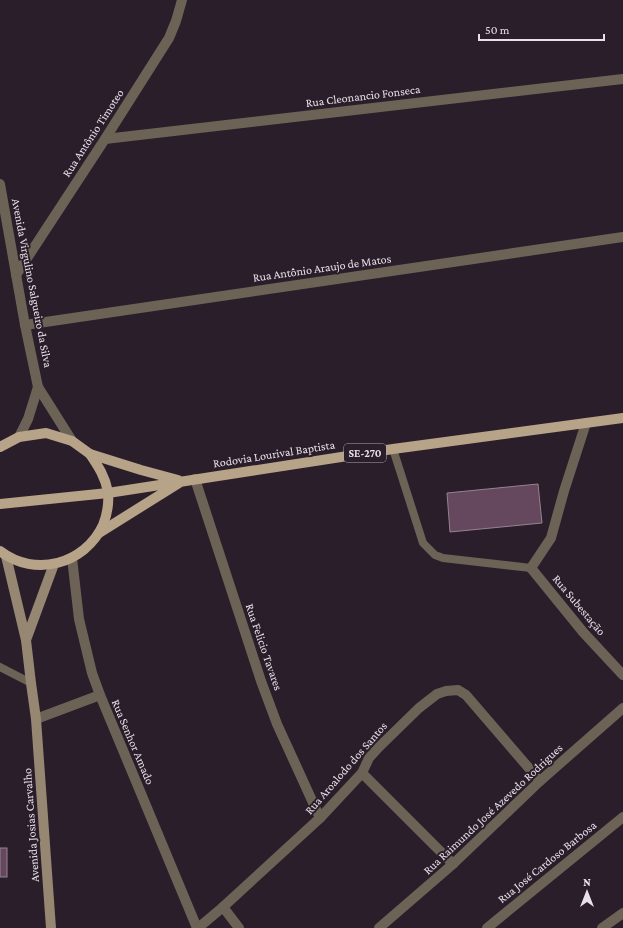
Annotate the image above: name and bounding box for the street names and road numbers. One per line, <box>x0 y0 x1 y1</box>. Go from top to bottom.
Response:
street label: Rua Cleonancio Fonseca <box>305 82 422 110</box>
street label: Rua Antônio Timoteo <box>59 86 127 180</box>
street label: Avenida Virgulino Salgueiro da Silva <box>9 197 55 369</box>
street label: Rua Antônio Araujo de Matos <box>252 251 392 285</box>
street label: Rodovia Lourival Baptista <box>212 437 336 471</box>
road number: SE-270 <box>344 444 386 462</box>
street label: Rua Subestação <box>550 572 608 638</box>
street label: Rua Felicio Tavares <box>243 602 285 692</box>
street label: Rua Senhor Amado <box>109 697 157 787</box>
street label: Rua Aroalodo dos Santos <box>302 719 390 817</box>
street label: Rua Raimundo José Azevedo Rodrigues <box>420 740 566 877</box>
street label: Avenida Josias Carvalho <box>20 767 42 882</box>
street label: Rua José Cardoso Barbosa <box>495 818 599 906</box>

